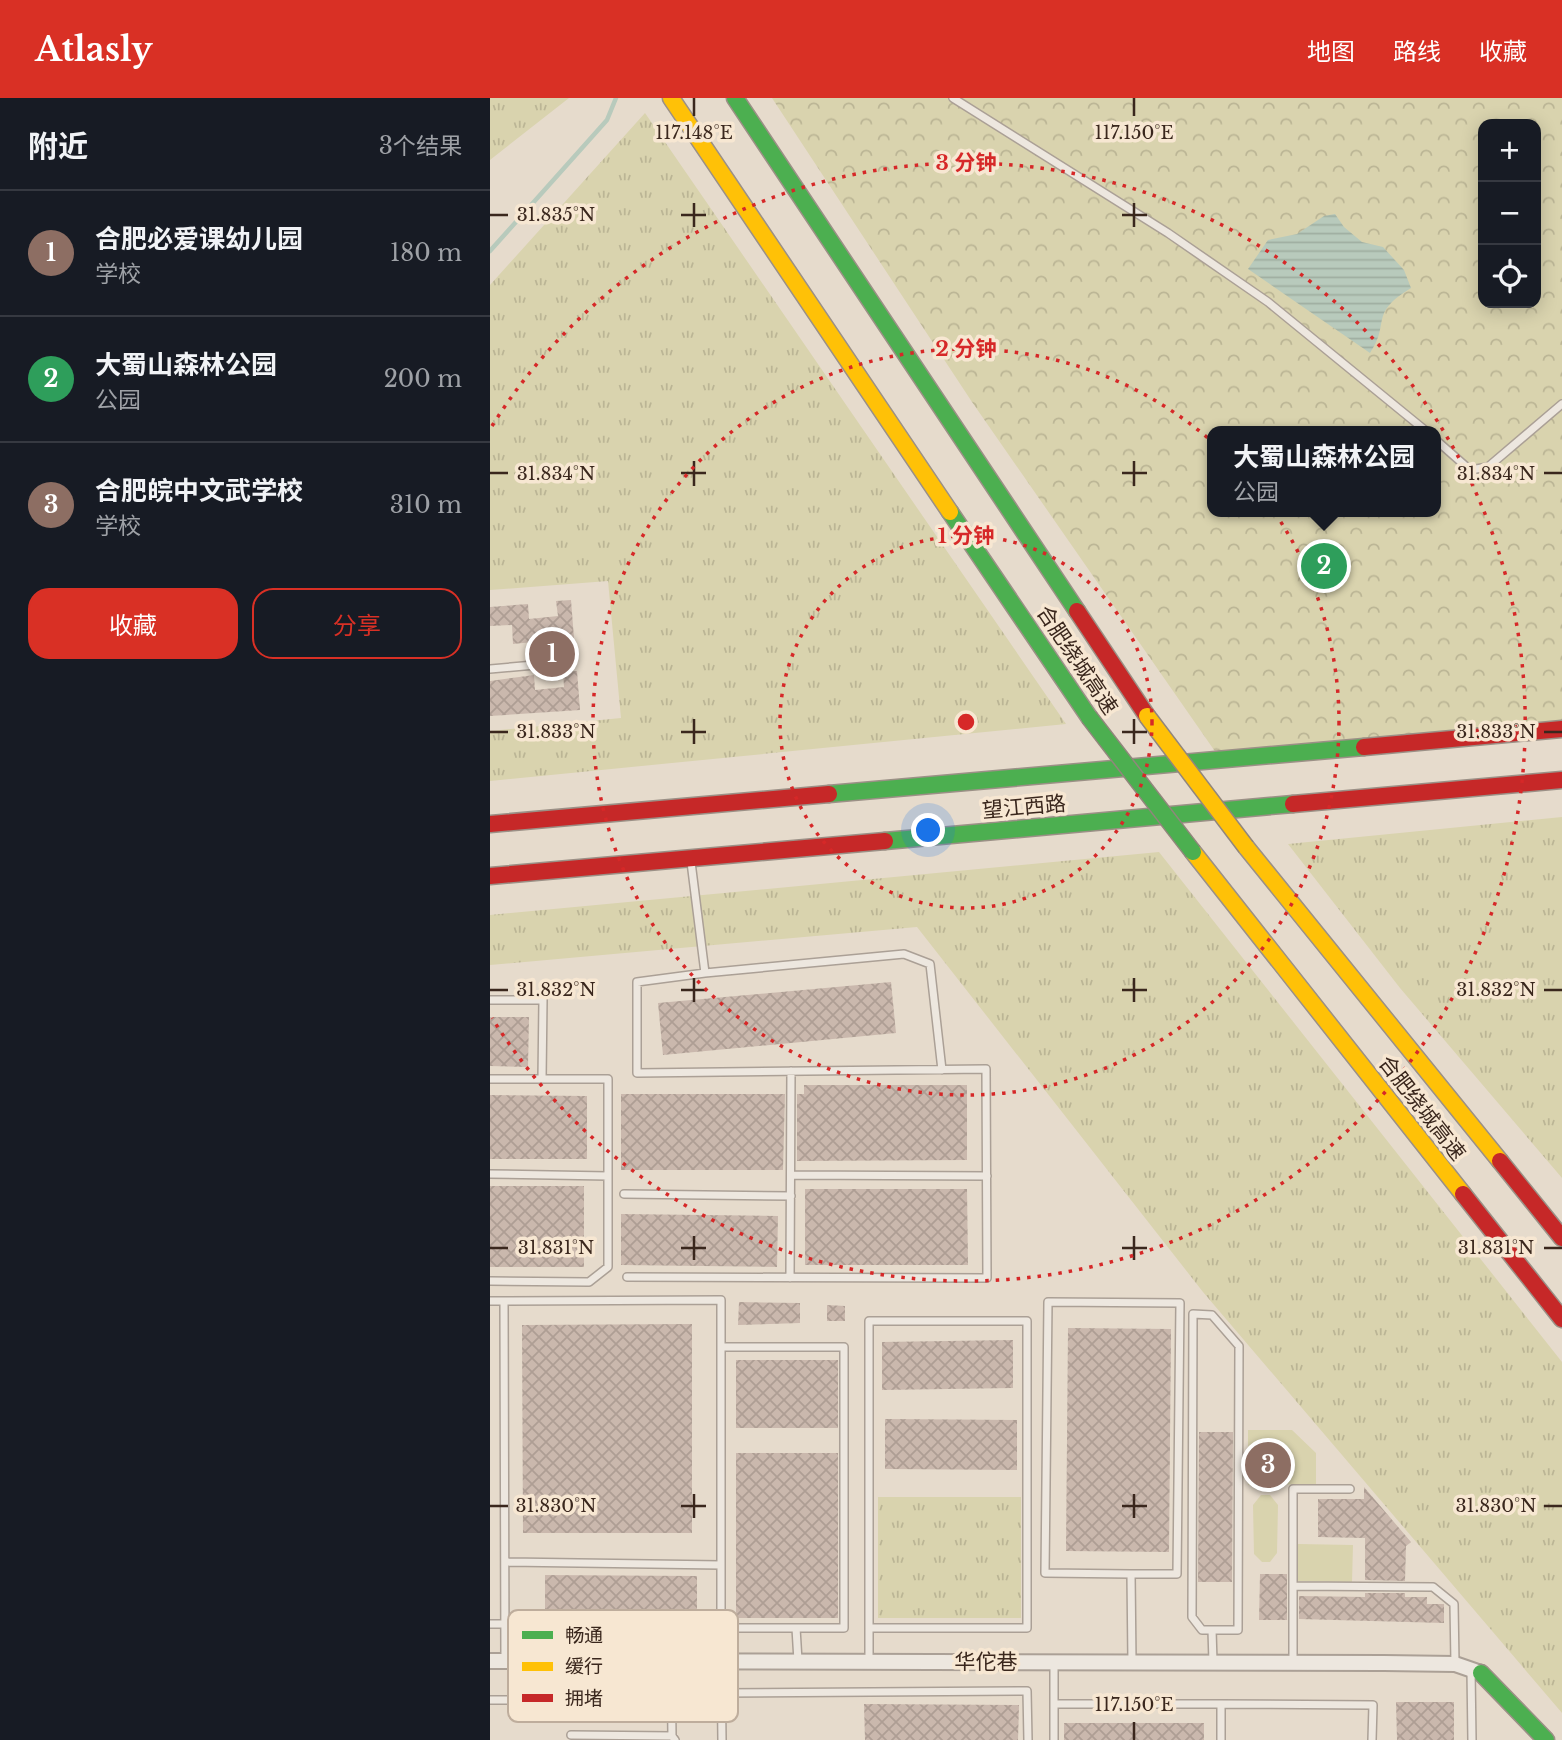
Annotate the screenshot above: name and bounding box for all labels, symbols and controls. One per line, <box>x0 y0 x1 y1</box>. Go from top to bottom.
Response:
text: Atlasly <box>35 29 153 70</box>
text: 地图 <box>1307 37 1355 66</box>
text: 路线 <box>1393 37 1441 66</box>
text: 收藏 <box>1479 37 1527 66</box>
map controls <box>1478 119 1541 308</box>
button: + <box>1478 119 1541 182</box>
text: 117.148°E <box>655 122 733 144</box>
text: 117.150°E <box>1094 122 1174 144</box>
text: 附近 <box>28 128 88 165</box>
text: 3个结果 <box>379 132 462 160</box>
text: 3 分钟 <box>936 150 996 176</box>
button: − <box>1478 182 1541 245</box>
text: 31.835°N <box>517 204 595 226</box>
text: 合肥必爱课幼儿园 <box>95 223 303 255</box>
text: 1 <box>46 239 56 267</box>
text: 180 m <box>390 239 462 267</box>
button: locate <box>1478 245 1541 308</box>
text: 学校 <box>95 260 141 288</box>
text: 2 分钟 <box>935 336 997 362</box>
text: 大蜀山森林公园 <box>95 349 277 381</box>
text: 2 <box>44 365 58 393</box>
text: 200 m <box>384 365 462 393</box>
text: 公园 <box>95 386 141 414</box>
popup <box>1207 426 1441 517</box>
text: 大蜀山森林公园 <box>1233 441 1415 473</box>
text: 31.834°N <box>517 463 595 485</box>
text: 31.834°N <box>1457 463 1535 485</box>
text: 合肥皖中文武学校 <box>95 475 303 507</box>
text: 公园 <box>1233 478 1279 506</box>
text: 3 <box>44 491 58 519</box>
text: 310 m <box>390 491 462 519</box>
text: 学校 <box>95 512 141 540</box>
text: 1 分钟 <box>938 523 994 549</box>
pin: 2 <box>1301 540 1347 592</box>
button: 收藏 <box>28 588 238 659</box>
button: 分享 <box>252 588 462 659</box>
street label: 合肥绕城高速 <box>1031 601 1123 719</box>
pin: 1 <box>529 628 575 680</box>
centre of rings <box>954 710 978 734</box>
text: 31.833°N <box>516 721 596 743</box>
text: 31.833°N <box>1456 721 1536 743</box>
street label: 望江西路 <box>981 790 1067 824</box>
your location <box>911 813 945 847</box>
text: 31.832°N <box>516 979 596 1001</box>
text: 31.832°N <box>1456 979 1536 1001</box>
street label: 合肥绕城高速 <box>1373 1050 1471 1166</box>
text: 31.831°N <box>518 1237 594 1259</box>
text: 31.831°N <box>1458 1237 1534 1259</box>
pin: 3 <box>1245 1439 1291 1491</box>
text: 31.830°N <box>515 1495 597 1517</box>
text: 31.830°N <box>1455 1495 1537 1517</box>
legend <box>508 1610 738 1722</box>
text: 畅通 <box>565 1624 603 1647</box>
street label: 华佗巷 <box>955 1649 1018 1675</box>
text: 缓行 <box>565 1655 603 1678</box>
text: 拥堵 <box>565 1687 603 1710</box>
text: 117.150°E <box>1094 1694 1174 1716</box>

